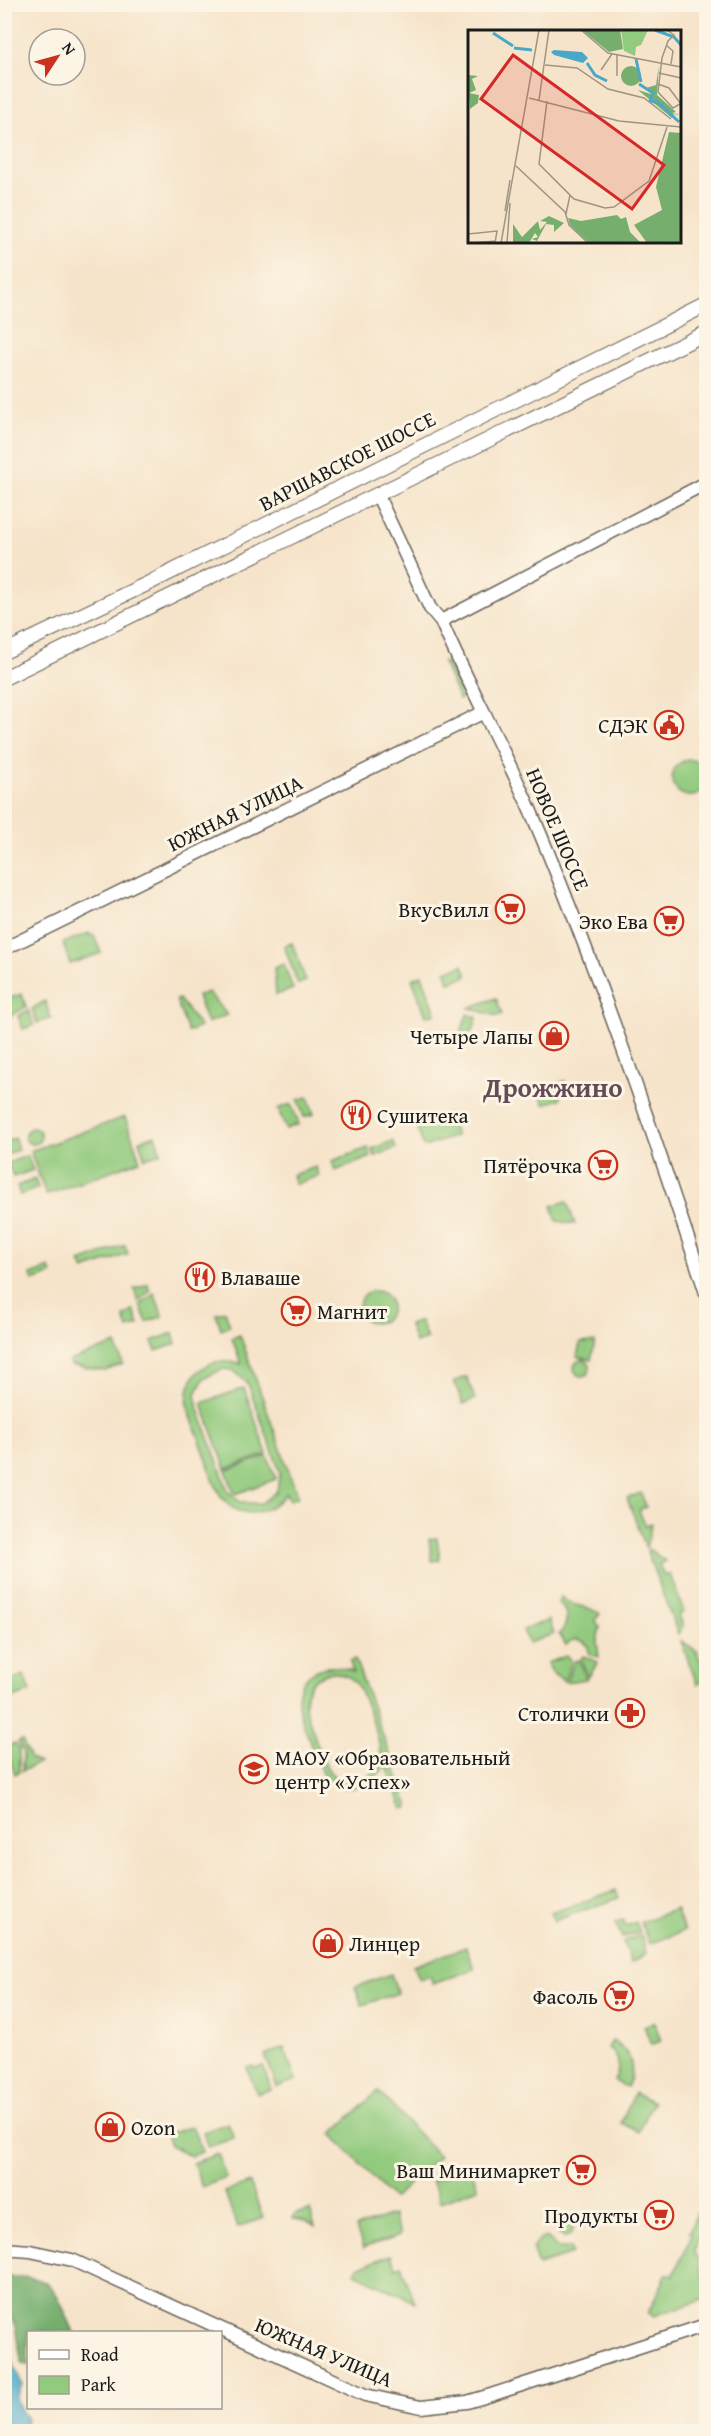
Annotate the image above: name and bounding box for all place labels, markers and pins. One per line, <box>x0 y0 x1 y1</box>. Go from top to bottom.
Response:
public building icon: СДЭК <box>653 709 685 741</box>
place label: СДЭК <box>598 710 648 741</box>
supermarket icon: ВкусВилл <box>494 893 526 925</box>
place label: ВкусВилл <box>399 894 489 925</box>
supermarket icon: Эко Ева <box>653 905 685 937</box>
place label: Эко Ева <box>579 906 648 937</box>
shop icon: Четыре Лапы <box>538 1020 570 1052</box>
place label: Четыре Лапы <box>410 1021 533 1052</box>
restaurant icon: Сушитека <box>340 1099 372 1131</box>
place label: Сушитека <box>377 1100 468 1131</box>
supermarket icon: Пятёрочка <box>587 1149 619 1181</box>
place label: Пятёрочка <box>484 1150 582 1181</box>
restaurant icon: Влаваше <box>184 1261 216 1293</box>
place label: Влаваше <box>221 1262 301 1293</box>
supermarket icon: Магнит <box>280 1295 312 1327</box>
place label: Магнит <box>317 1296 387 1327</box>
pharmacy icon: Столички <box>614 1697 646 1729</box>
place label: Столички <box>518 1698 609 1729</box>
place label: МАОУ «Образовательный центр «Успех» <box>275 1742 511 1797</box>
school or university icon: МАОУ «Образовательный центр «Успех» <box>238 1753 270 1785</box>
shop icon: Линцер <box>312 1927 344 1959</box>
place label: Линцер <box>349 1928 420 1959</box>
supermarket icon: Фасоль <box>603 1980 635 2012</box>
place label: Фасоль <box>533 1981 598 2012</box>
shop icon: Ozon <box>94 2111 126 2143</box>
place label: Ozon <box>131 2112 176 2143</box>
supermarket icon: Ваш Минимаркет <box>565 2154 597 2186</box>
place label: Ваш Минимаркет <box>397 2155 560 2186</box>
supermarket icon: Продукты <box>643 2199 675 2231</box>
place label: Продукты <box>544 2200 638 2231</box>

